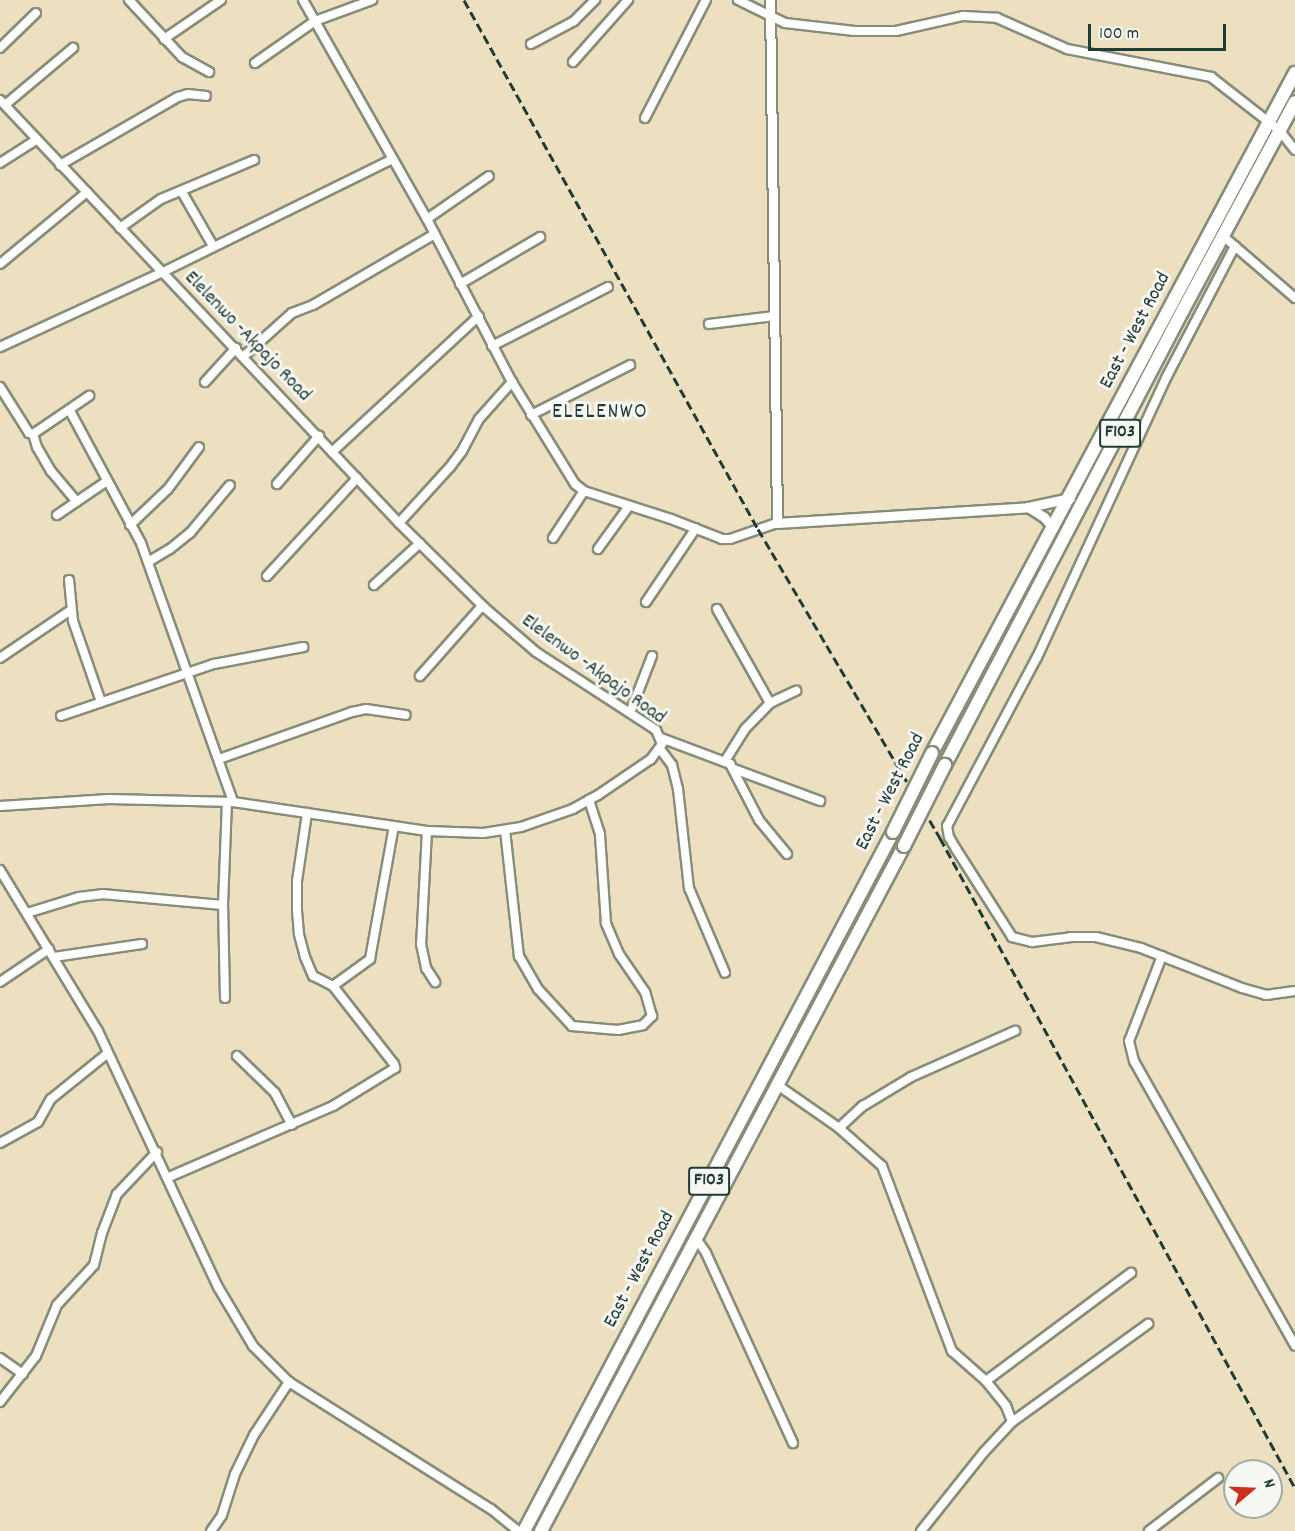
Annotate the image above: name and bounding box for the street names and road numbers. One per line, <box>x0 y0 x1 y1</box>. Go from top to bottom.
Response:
street label: Elelenwo -Akpajo Road <box>178 267 316 407</box>
street label: East - West Road <box>1095 269 1177 393</box>
road number: F103 <box>1099 418 1141 448</box>
street label: Elelenwo -Akpajo Road <box>516 610 670 730</box>
street label: East - West Road <box>851 729 931 855</box>
road number: F103 <box>688 1166 730 1196</box>
street label: East - West Road <box>599 1208 681 1332</box>

